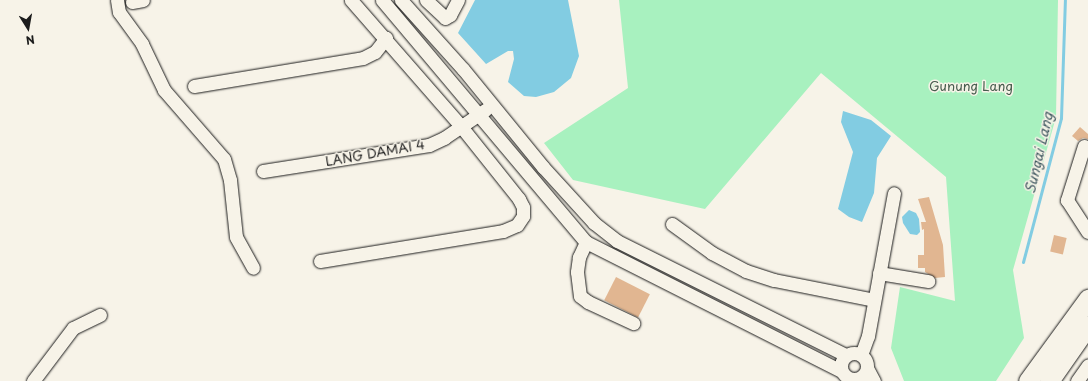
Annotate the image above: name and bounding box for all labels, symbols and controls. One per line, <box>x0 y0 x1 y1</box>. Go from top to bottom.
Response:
north arrow <box>8 8 48 48</box>
text: N <box>24 31 36 49</box>
park label: Gunung Lang <box>929 78 1013 94</box>
water label: Sungai Lang <box>1021 110 1057 196</box>
street label: LANG DAMAI 4 <box>324 137 426 169</box>

